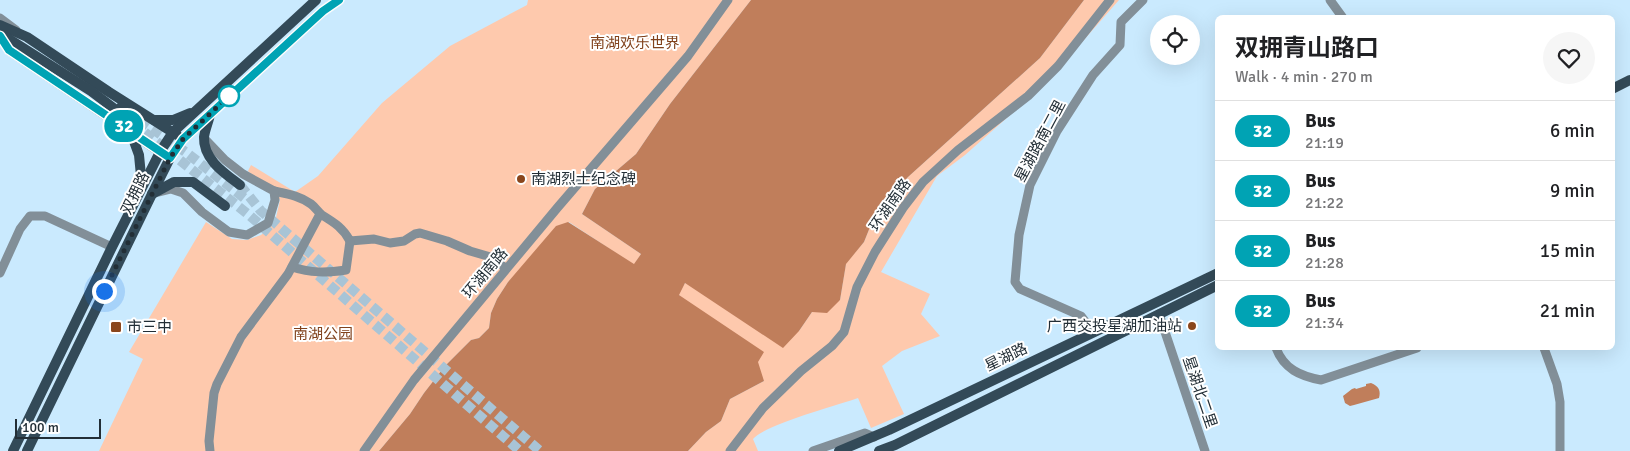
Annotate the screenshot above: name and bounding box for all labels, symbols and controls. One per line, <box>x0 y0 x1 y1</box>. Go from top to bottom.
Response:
map controls <box>1150 15 1200 65</box>
button: locate <box>1150 15 1200 65</box>
button: heart <box>1543 32 1595 84</box>
text: 双拥青山路口 <box>1235 33 1379 63</box>
park label: 南湖欢乐世界 <box>590 34 680 52</box>
text: Walk · 4 min · 270 m <box>1235 67 1373 87</box>
unlabelled marker <box>218 85 240 107</box>
street label: 星湖路南二里 <box>1011 97 1069 185</box>
text: Bus <box>1305 109 1336 133</box>
line badge: 32 <box>102 110 146 142</box>
text: 32 <box>114 115 134 137</box>
text: 6 min <box>1550 119 1595 143</box>
text: 32 <box>1253 120 1272 142</box>
text: 21:19 <box>1305 133 1344 153</box>
street label: 双拥路 <box>117 169 153 217</box>
text: Bus <box>1305 169 1336 193</box>
place label: 南湖烈士纪念碑 <box>531 170 636 188</box>
marker: 南湖烈士纪念碑 <box>515 173 527 185</box>
street label: 环湖南路 <box>865 175 915 235</box>
text: 9 min <box>1550 179 1595 203</box>
text: 32 <box>1253 180 1272 202</box>
text: 21:22 <box>1305 193 1344 213</box>
text: Bus <box>1305 229 1336 253</box>
text: 15 min <box>1540 239 1595 263</box>
text: 32 <box>1253 240 1272 262</box>
street label: 环湖南路 <box>459 244 511 302</box>
text: 21:28 <box>1305 253 1344 273</box>
your location <box>92 279 117 304</box>
text: Bus <box>1305 289 1336 313</box>
text: 21 min <box>1540 299 1595 323</box>
text: 32 <box>1253 300 1272 322</box>
text: 21:34 <box>1305 313 1344 333</box>
place label: 广西交投星湖加油站 <box>1047 317 1182 335</box>
place label: 市三中 <box>127 318 172 336</box>
marker: 市三中 <box>109 320 123 334</box>
marker: 广西交投星湖加油站 <box>1186 320 1198 332</box>
park label: 南湖公园 <box>293 325 353 343</box>
street label: 星湖路 <box>982 339 1030 375</box>
street label: 星湖北二里 <box>1179 354 1221 430</box>
scale bar <box>15 416 101 439</box>
text: 100 m <box>22 419 59 436</box>

